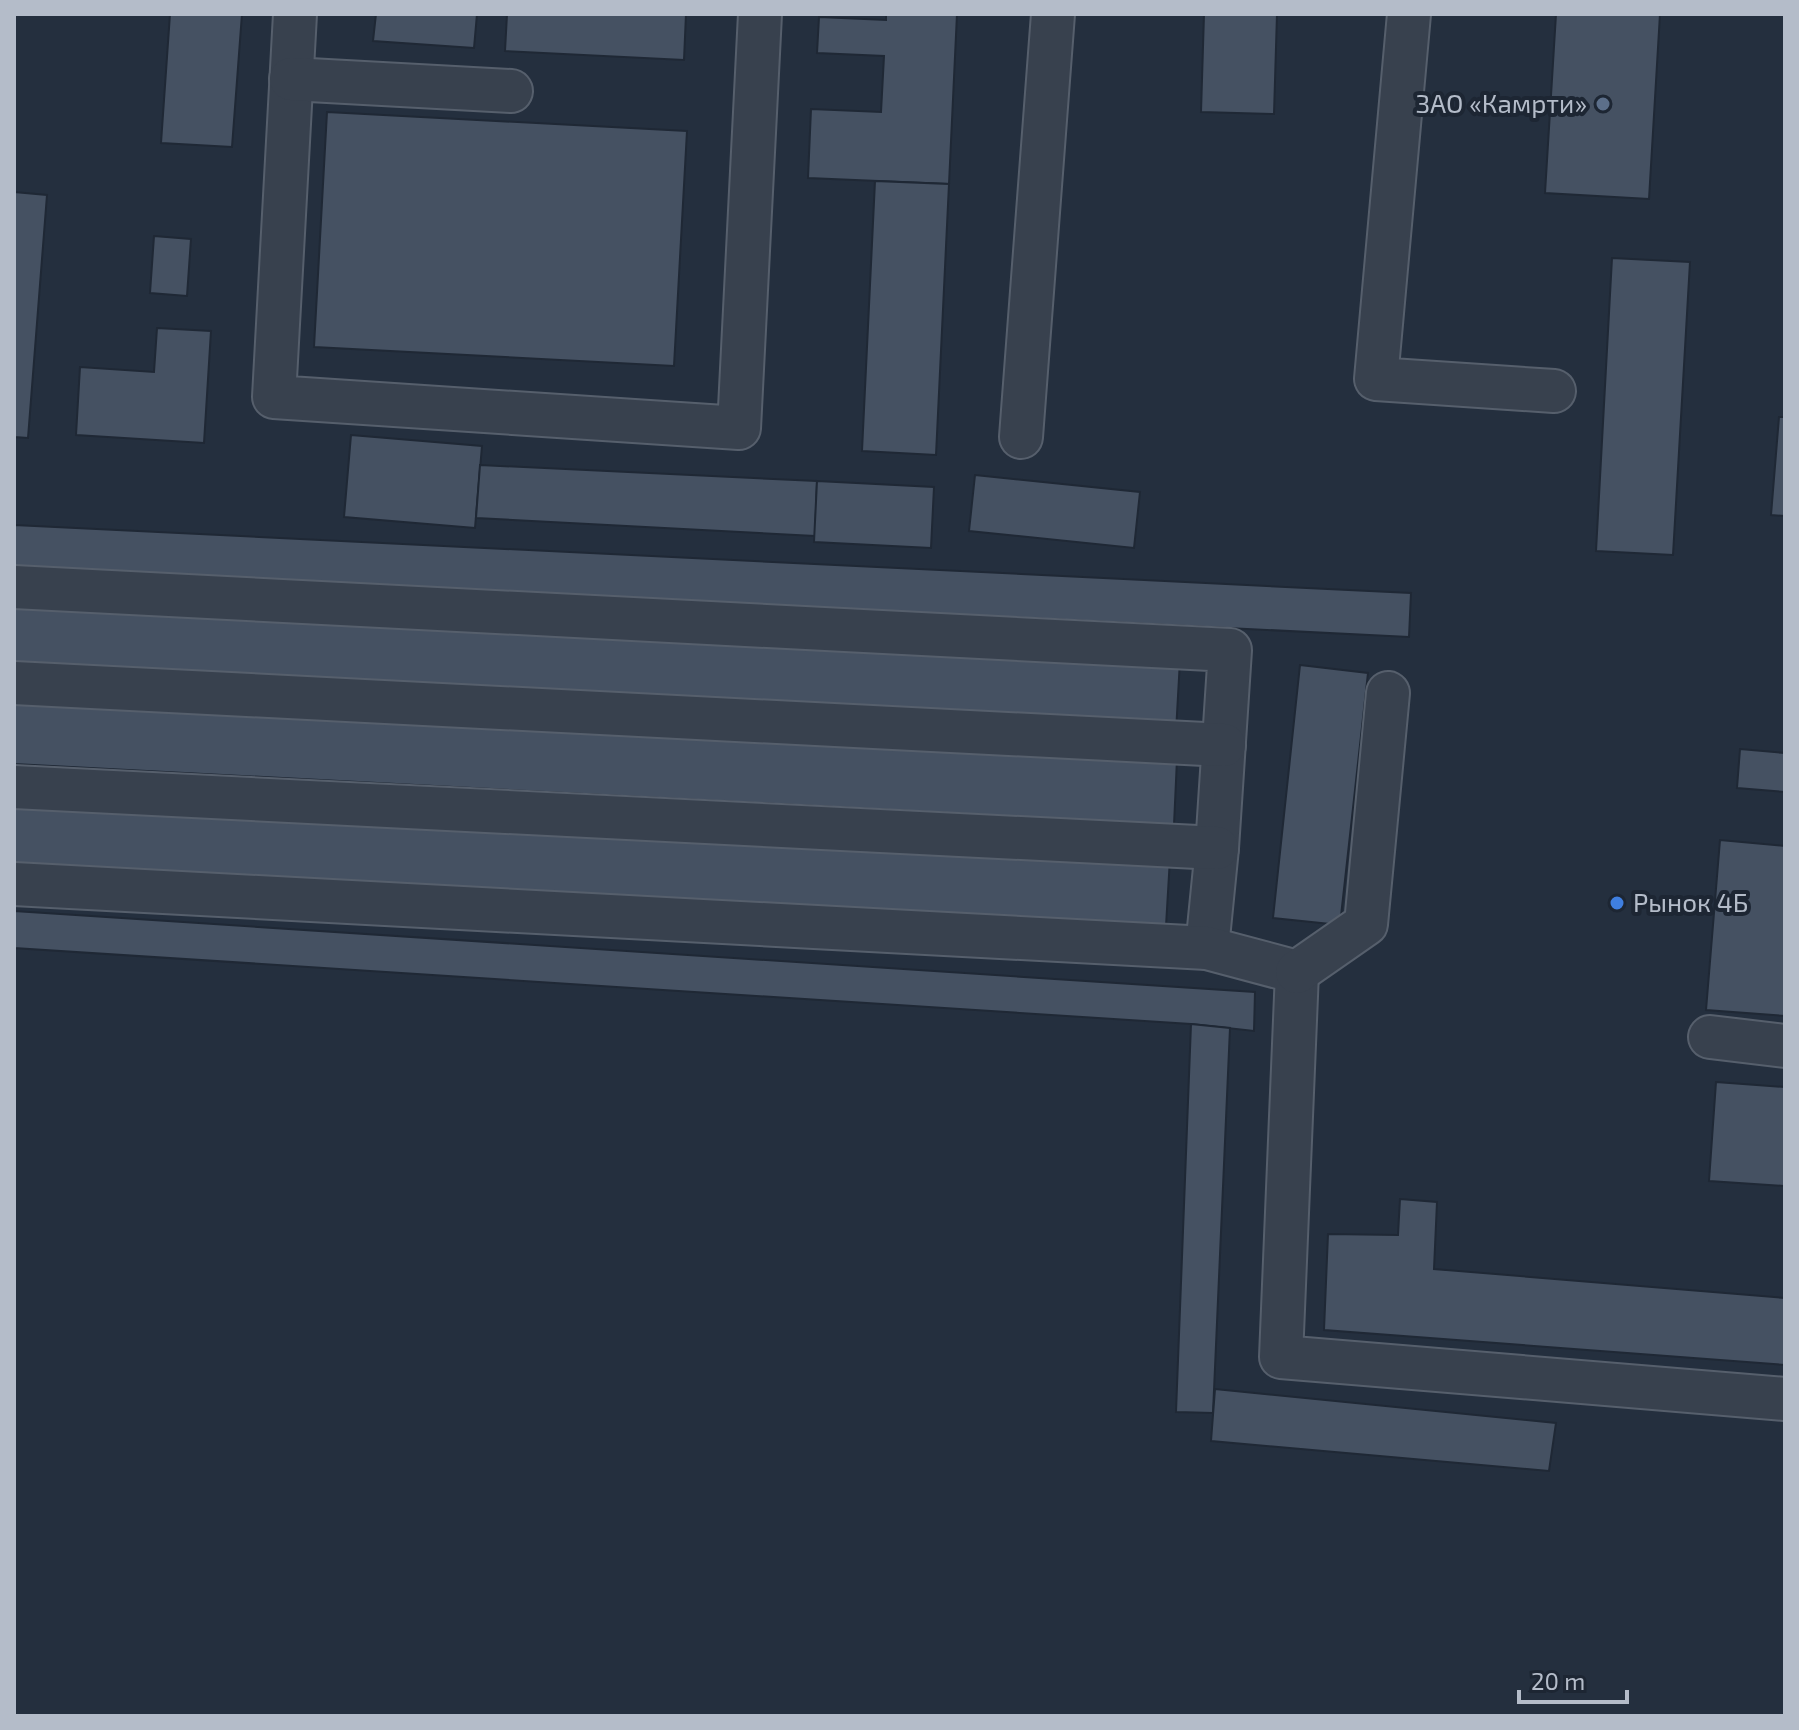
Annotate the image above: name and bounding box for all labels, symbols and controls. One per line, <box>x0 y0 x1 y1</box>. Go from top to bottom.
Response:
place label: ЗАО «Камрти» <box>1416 87 1587 118</box>
marker: ЗАО «Камрти» <box>1594 95 1612 113</box>
place label: Рынок 4Б <box>1633 886 1748 917</box>
marker: Рынок 4Б <box>1608 894 1626 912</box>
scale bar <box>1519 1654 1627 1704</box>
text: 20 m <box>1531 1666 1585 1695</box>

